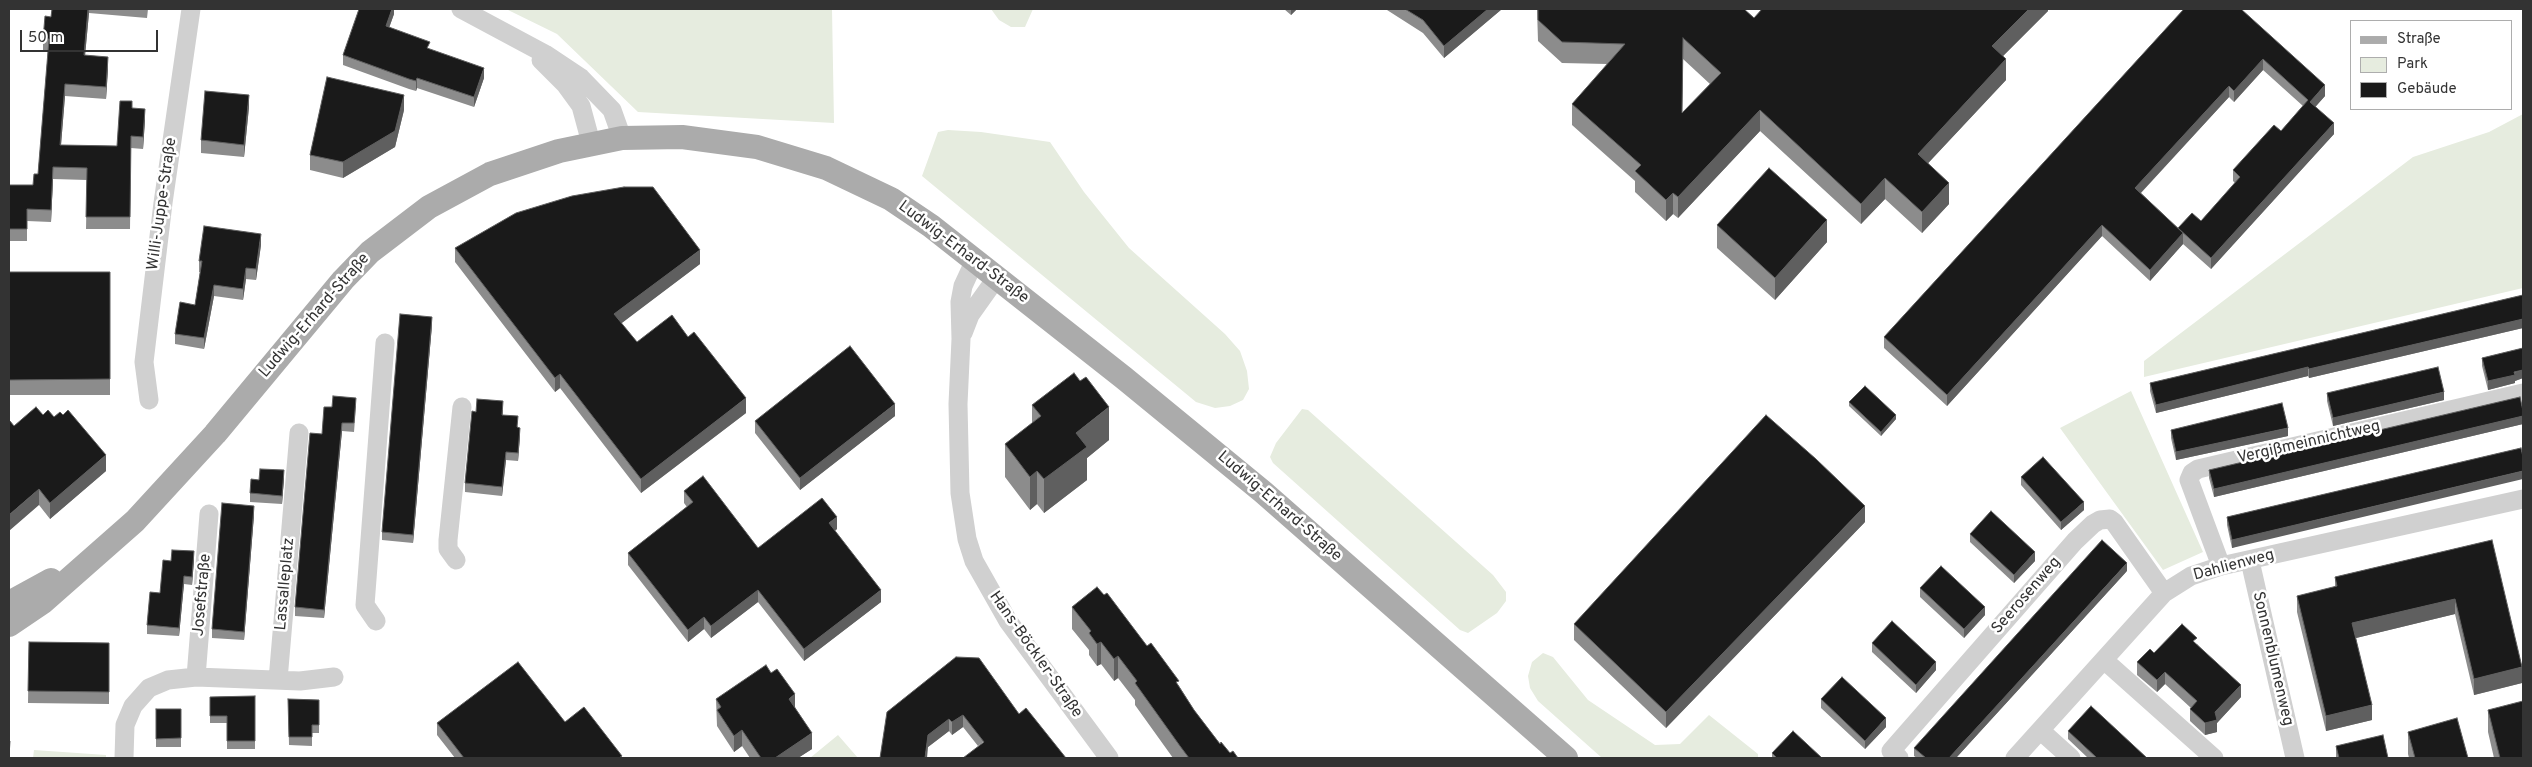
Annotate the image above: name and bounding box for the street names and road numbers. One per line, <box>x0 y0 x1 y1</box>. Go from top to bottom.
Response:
street label: Willi-Juppe-Straße <box>144 136 182 272</box>
street label: Ludwig-Erhard-Straße <box>894 198 1032 308</box>
street label: Ludwig-Erhard-Straße <box>256 250 374 382</box>
street label: Vergißmeinnichtweg <box>2236 417 2382 469</box>
street label: Ludwig-Erhard-Straße <box>1213 448 1345 566</box>
street label: Lassalleplatz <box>272 537 300 631</box>
street label: Dahlienweg <box>2191 546 2277 586</box>
street label: Josefstraße <box>190 553 216 637</box>
street label: Seerosenweg <box>1988 554 2066 638</box>
street label: Hans-Böckler-Straße <box>984 588 1086 722</box>
street label: Sonnenblumenweg <box>2247 590 2297 728</box>

